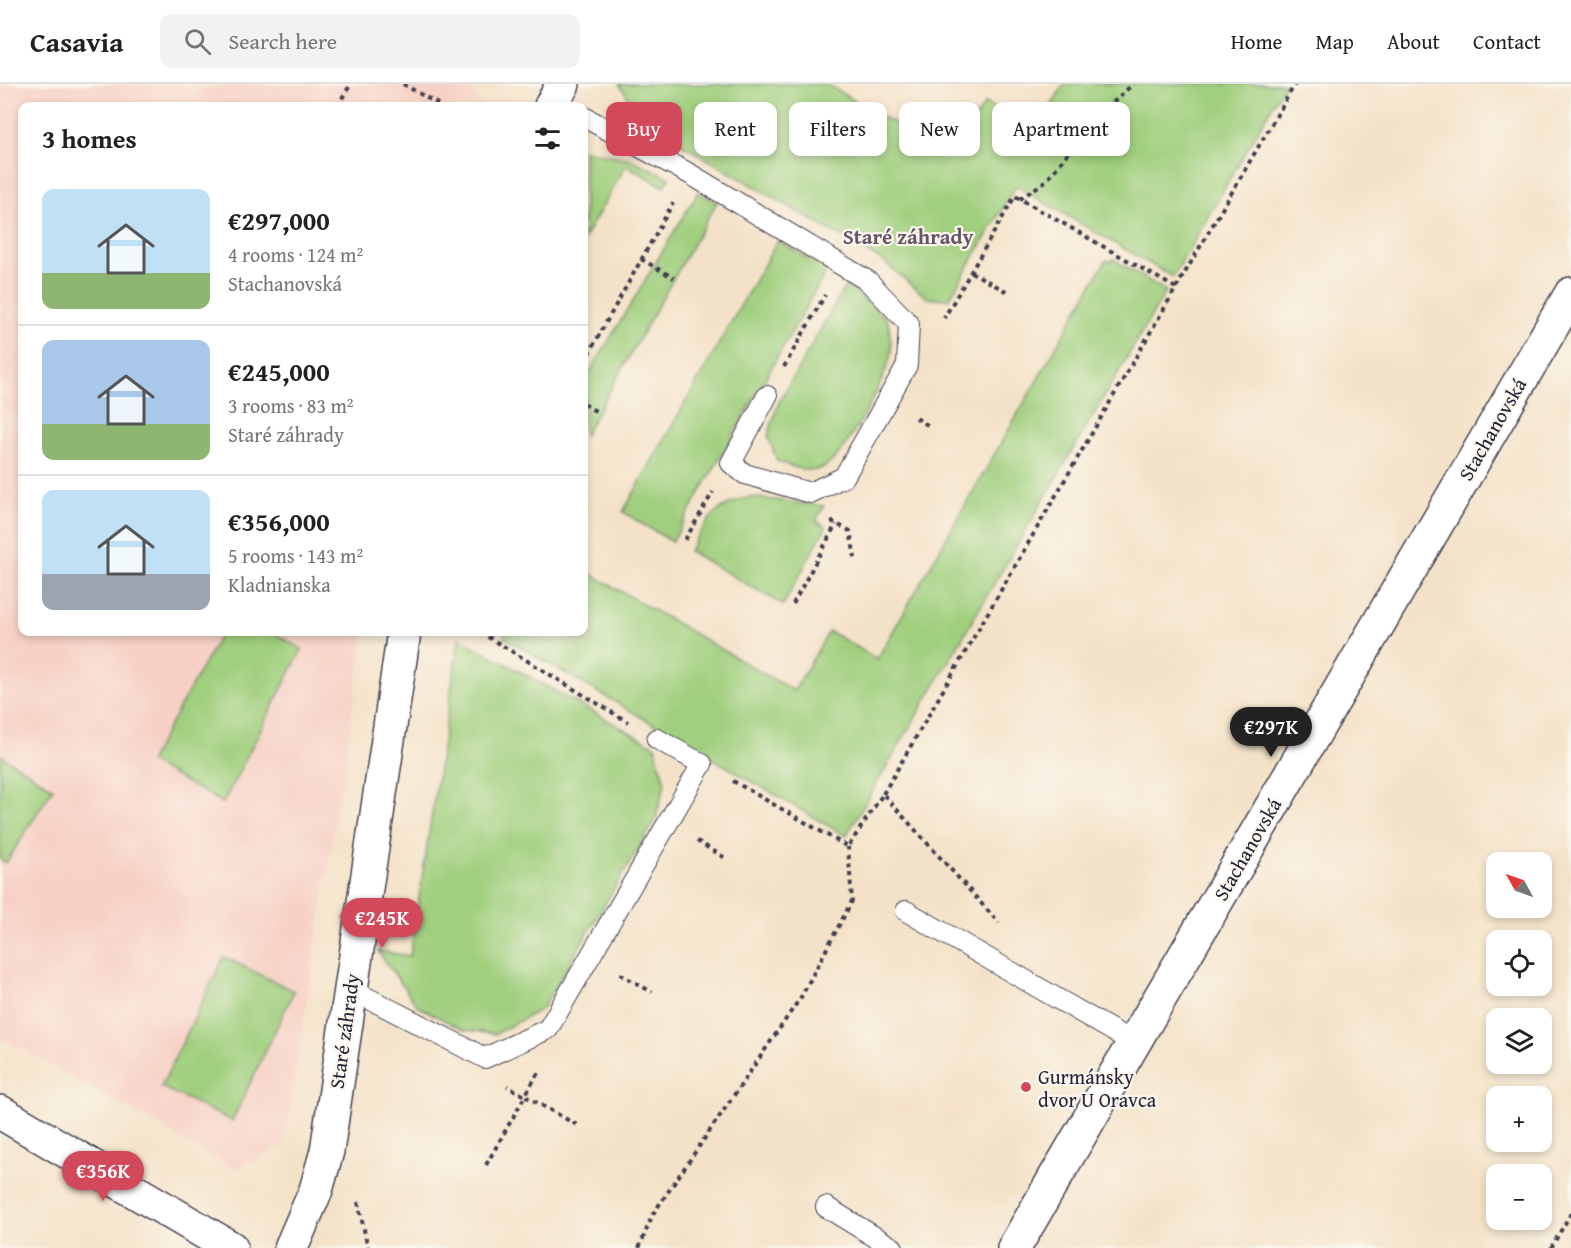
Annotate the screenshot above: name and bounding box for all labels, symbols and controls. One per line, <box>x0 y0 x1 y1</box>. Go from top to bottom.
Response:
search box <box>160 14 580 68</box>
text: Casavia <box>30 21 124 62</box>
icon: search <box>181 25 214 58</box>
text: Search here <box>229 25 337 57</box>
text: Home <box>1231 26 1282 57</box>
text: Map <box>1315 26 1354 57</box>
text: About <box>1387 26 1440 57</box>
text: Contact <box>1473 26 1541 57</box>
chip: Buy <box>606 102 682 156</box>
chip: Rent <box>694 102 777 156</box>
chip: Filters <box>789 102 887 156</box>
chip: New <box>899 102 980 156</box>
chip: Apartment <box>992 102 1130 156</box>
text: 3 homes <box>42 119 137 158</box>
icon: filters <box>531 122 564 155</box>
text: €297,000 <box>228 201 330 240</box>
icon: home <box>90 213 162 285</box>
district label: Staré záhrady <box>843 221 973 252</box>
text: 4 rooms · 124 m² <box>228 240 363 269</box>
text: Stachanovská <box>228 269 342 298</box>
text: €245,000 <box>228 352 330 391</box>
icon: home <box>90 364 162 436</box>
street label: Stachanovská <box>1451 372 1533 486</box>
text: 3 rooms · 83 m² <box>228 391 354 420</box>
text: Staré záhrady <box>228 420 344 449</box>
text: €356,000 <box>228 502 330 541</box>
icon: home <box>90 514 162 586</box>
text: 5 rooms · 143 m² <box>228 541 363 570</box>
text: Kladnianska <box>228 570 331 599</box>
pin: €297K <box>1229 707 1313 758</box>
text: €297K <box>1244 712 1298 741</box>
street label: Stachanovská <box>1206 792 1288 906</box>
north arrow <box>1486 852 1552 918</box>
map controls <box>1486 852 1552 1230</box>
pin: €245K <box>340 898 424 949</box>
text: €245K <box>355 903 409 932</box>
button: locate <box>1486 930 1552 996</box>
street label: Staré záhrady <box>322 972 366 1090</box>
button: layers <box>1486 1008 1552 1074</box>
place label: Gurmánsky dvor U Oravca <box>1038 1062 1157 1114</box>
marker: Gurmánsky dvor U Oravca <box>1019 1080 1033 1094</box>
button: + <box>1486 1086 1552 1152</box>
pin: €356K <box>61 1151 145 1202</box>
text: €356K <box>76 1156 130 1185</box>
button: − <box>1486 1164 1552 1230</box>

